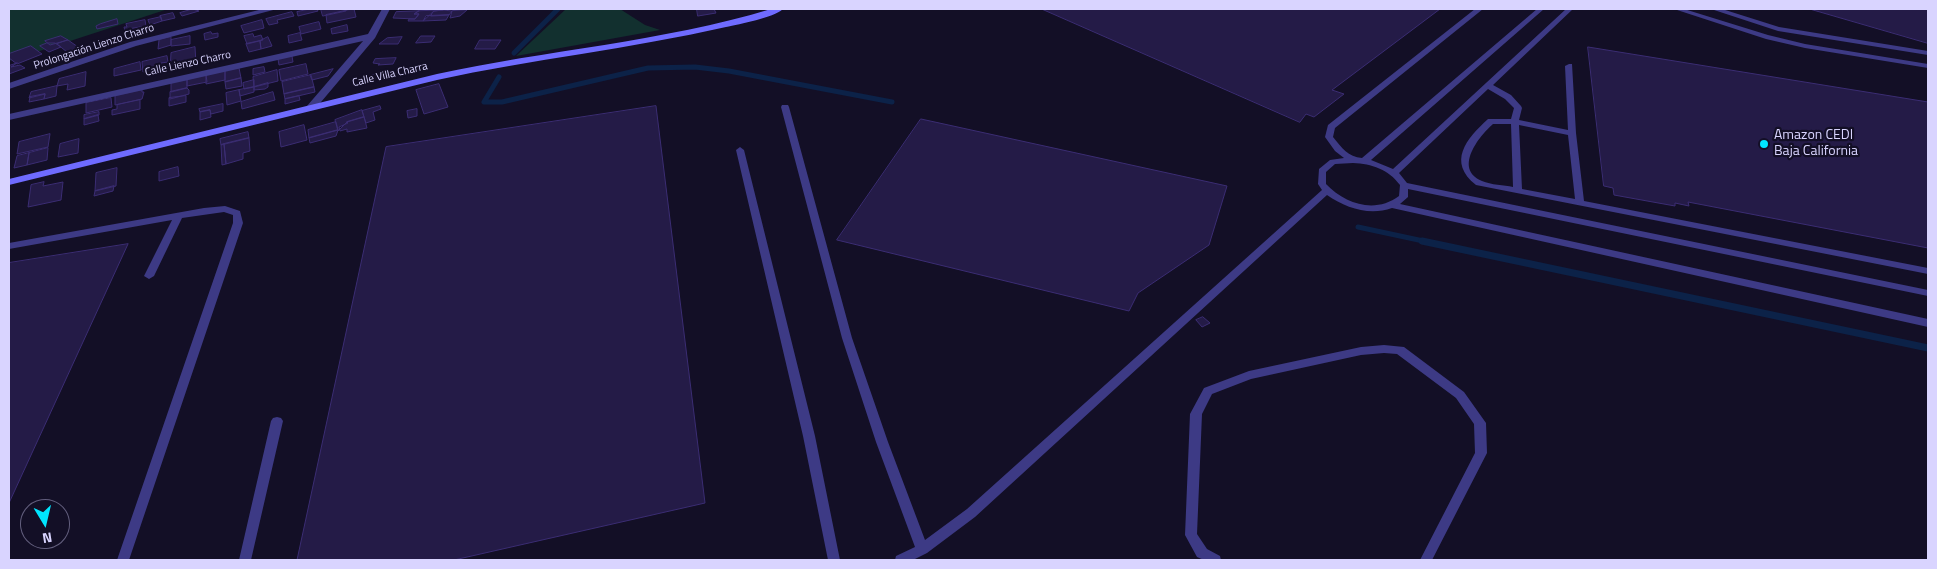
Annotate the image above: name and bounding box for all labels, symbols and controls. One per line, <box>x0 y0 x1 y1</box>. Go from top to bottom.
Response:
street label: Prolongación Lienzo Charro <box>32 21 156 73</box>
street label: Calle Lienzo Charro <box>144 48 232 80</box>
street label: Calle Villa Charra <box>351 60 429 90</box>
place label: Amazon CEDI Baja California <box>1774 128 1858 160</box>
marker: Amazon CEDI Baja California <box>1758 138 1770 150</box>
north arrow <box>20 499 70 549</box>
text: N <box>41 527 54 549</box>

